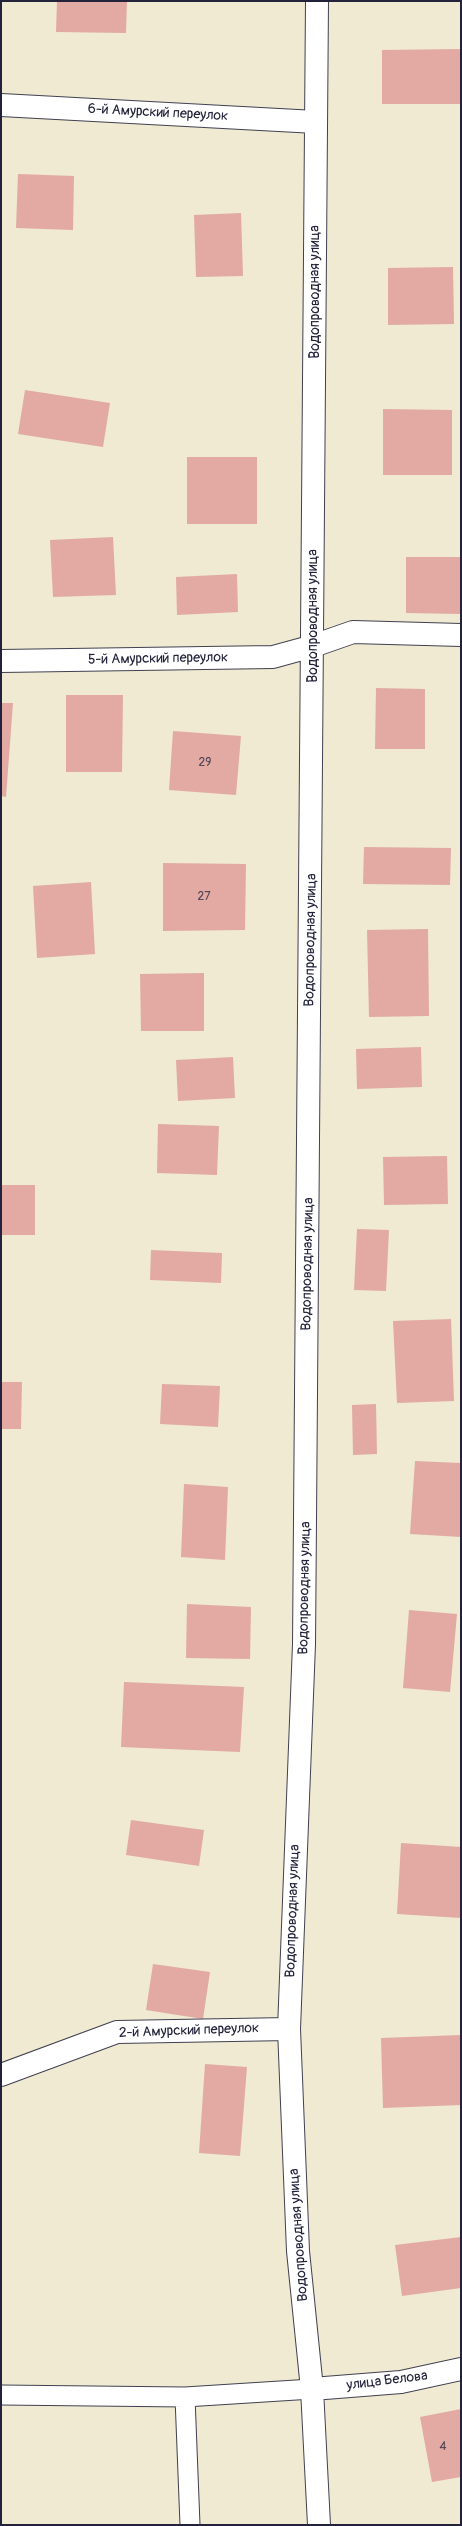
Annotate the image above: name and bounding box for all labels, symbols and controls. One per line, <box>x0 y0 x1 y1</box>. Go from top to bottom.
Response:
street label: 6-й Амурский переулок <box>87 101 229 125</box>
street label: Водопроводная улица <box>307 225 323 359</box>
street label: Водопроводная улица <box>305 549 321 683</box>
street label: 5-й Амурский переулок <box>88 649 228 669</box>
house number: 29 <box>199 756 211 770</box>
street label: Водопроводная улица <box>301 873 321 1007</box>
house number: 27 <box>197 890 211 904</box>
street label: Водопроводная улица <box>298 1197 318 1331</box>
street label: Водопроводная улица <box>295 1521 315 1655</box>
street label: Водопроводная улица <box>282 1844 304 1978</box>
street label: 2-й Амурский переулок <box>119 2020 259 2042</box>
street label: Водопроводная улица <box>286 2168 312 2302</box>
street label: улица Белова <box>346 2368 428 2394</box>
house number: 4 <box>440 2440 446 2454</box>

